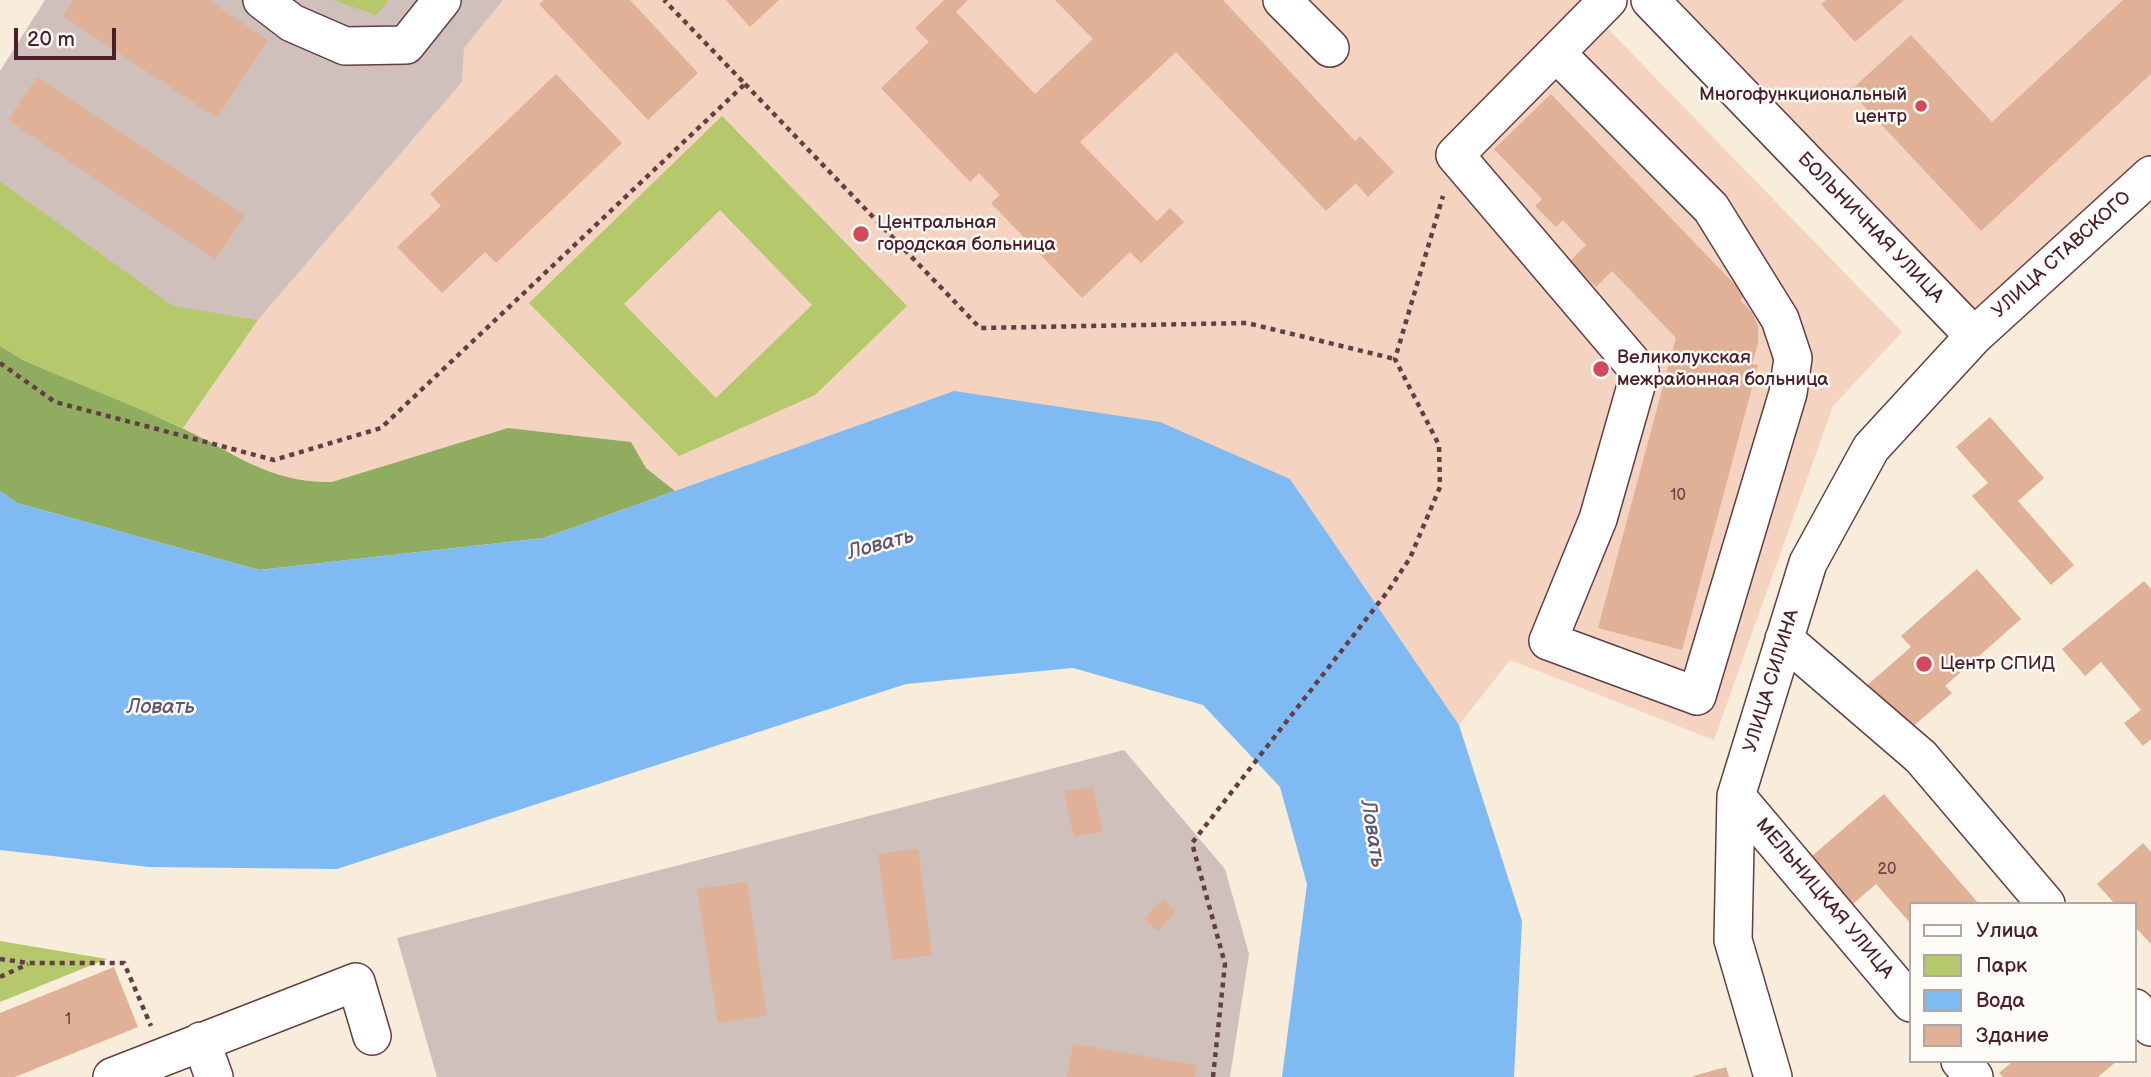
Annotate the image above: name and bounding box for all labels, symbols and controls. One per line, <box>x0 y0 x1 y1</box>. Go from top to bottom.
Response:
scale bar <box>18 14 119 58</box>
text: 20 m <box>27 27 75 52</box>
place label: Многофункциональный центр <box>1699 84 1907 128</box>
marker: Многофункциональный центр <box>1913 98 1929 114</box>
street label: БОЛЬНИЧНАЯ УЛИЦА <box>1792 148 1948 308</box>
street label: УЛИЦА СТАВСКОГО <box>1988 187 2136 323</box>
place label: Центральная городская больница <box>877 212 1056 256</box>
marker: Центральная городская больница <box>851 224 871 244</box>
place label: Великолукская межрайонная больница <box>1617 347 1829 391</box>
marker: Великолукская межрайонная больница <box>1591 359 1611 379</box>
house number: 10 <box>1670 486 1686 506</box>
water label: Ловать <box>845 524 917 566</box>
street label: УЛИЦА СИЛИНА <box>1739 607 1805 755</box>
place label: Центр СПИД <box>1940 653 2055 675</box>
marker: Центр СПИД <box>1914 654 1934 674</box>
water label: Ловать <box>127 695 195 721</box>
water label: Ловать <box>1354 798 1390 870</box>
street label: МЕЛЬНИЦКАЯ УЛИЦА <box>1750 814 1898 984</box>
house number: 20 <box>1878 860 1896 880</box>
legend <box>1910 902 2137 1063</box>
text: Улица <box>1976 918 2038 943</box>
text: Парк <box>1976 953 2027 978</box>
text: Вода <box>1976 988 2025 1013</box>
house number: 1 <box>65 1010 71 1030</box>
text: Здание <box>1976 1023 2049 1048</box>

